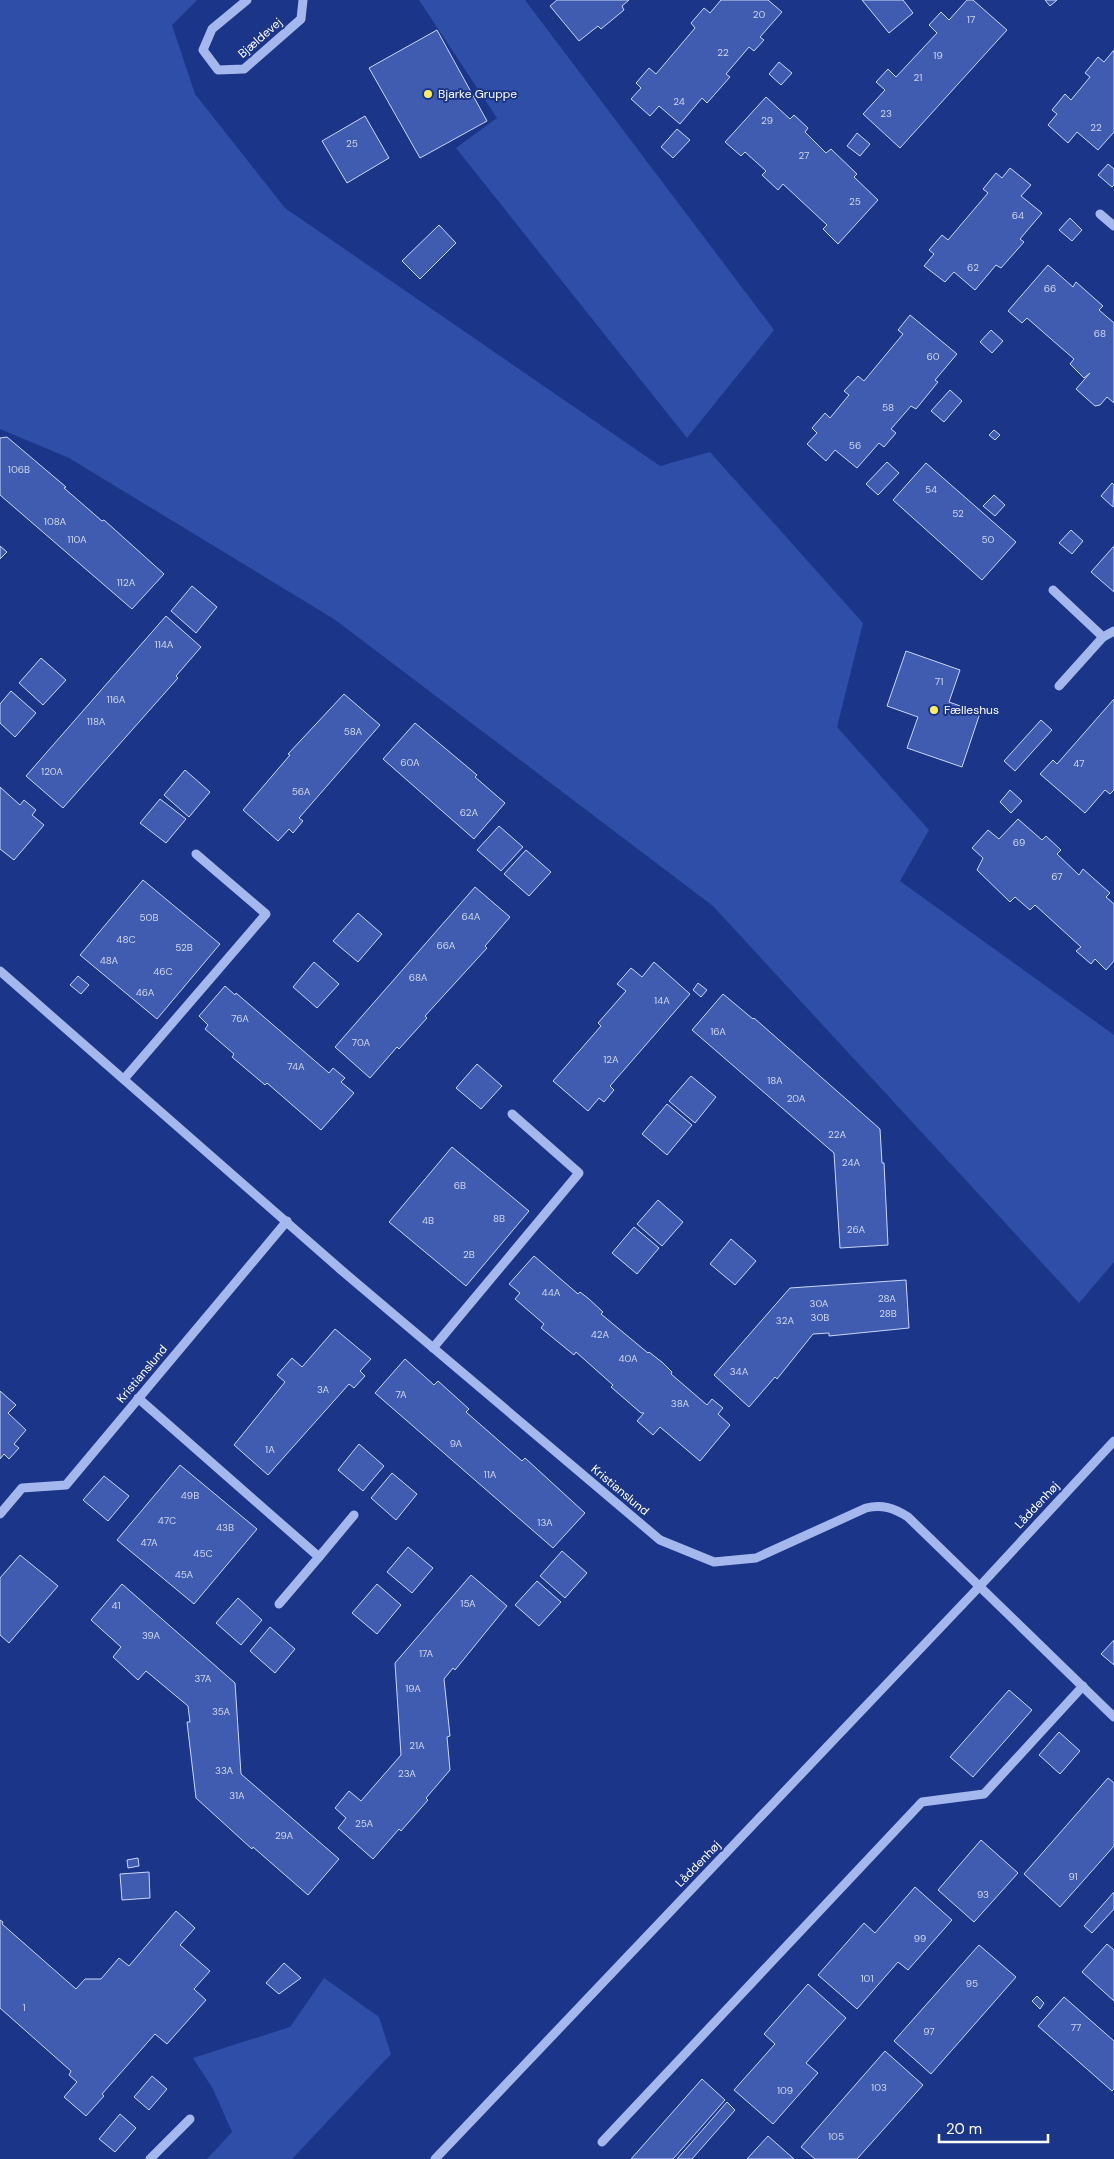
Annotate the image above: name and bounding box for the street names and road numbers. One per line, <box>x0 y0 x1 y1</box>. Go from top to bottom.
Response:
street label: Bjældevej <box>235 14 286 62</box>
street label: Kristianslund <box>113 1342 171 1406</box>
street label: Kristianslund <box>588 1461 652 1519</box>
street label: Låddenhøj <box>1011 1478 1063 1532</box>
street label: Låddenhøj <box>672 1837 724 1891</box>

